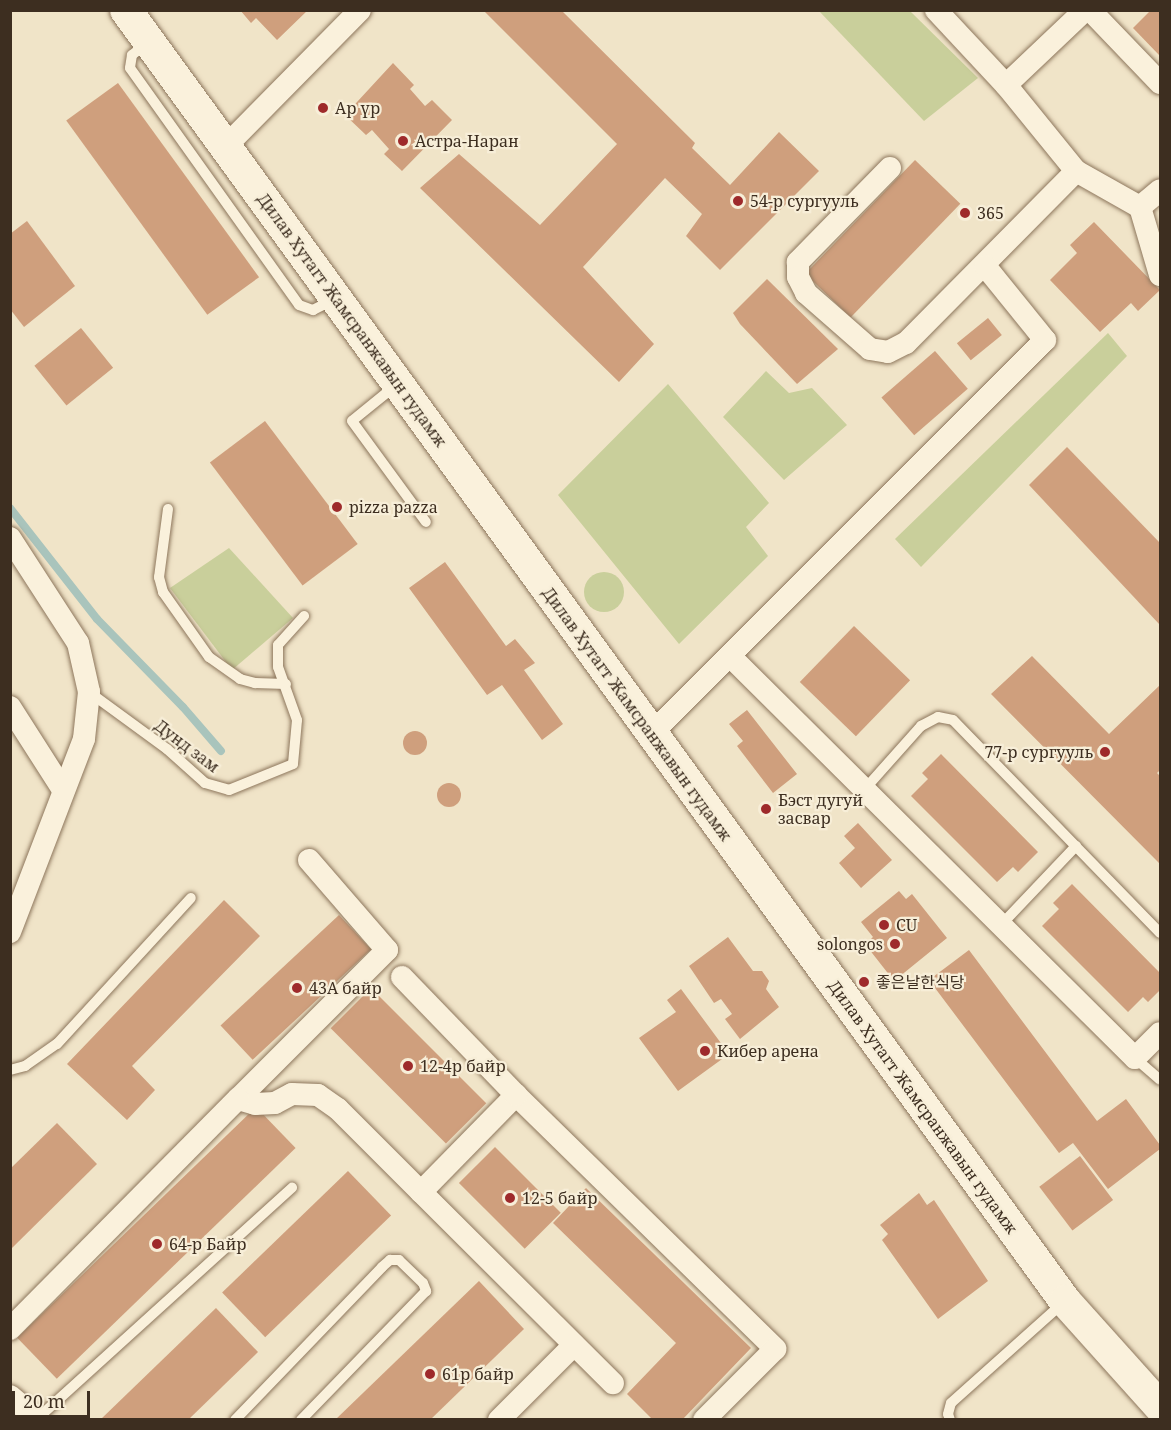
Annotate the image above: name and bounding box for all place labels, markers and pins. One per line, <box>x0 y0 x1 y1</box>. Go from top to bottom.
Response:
place label: Ар үр <box>335 98 380 118</box>
marker: Ар үр <box>316 101 330 115</box>
place label: Астра-Наран <box>415 131 519 151</box>
marker: Астра-Наран <box>396 134 410 148</box>
place label: 54-р сургууль <box>750 191 859 211</box>
marker: 54-р сургууль <box>731 194 745 208</box>
place label: 365 <box>977 203 1004 223</box>
marker: 365 <box>958 206 972 220</box>
place label: pizza pazza <box>349 497 438 517</box>
marker: pizza pazza <box>330 500 344 514</box>
place label: 77-р сургууль <box>984 742 1093 762</box>
marker: 77-р сургууль <box>1098 745 1112 759</box>
place label: Бэст дугуй засвар <box>778 790 863 828</box>
marker: Бэст дугуй засвар <box>759 802 773 816</box>
place label: CU <box>896 915 917 935</box>
marker: CU <box>877 918 891 932</box>
place label: solongos <box>817 934 883 954</box>
marker: solongos <box>888 937 902 951</box>
place label: 좋은날한식당 <box>876 972 964 992</box>
marker: 좋은날한식당 <box>857 975 871 989</box>
place label: 43А байр <box>309 978 382 998</box>
marker: 43А байр <box>290 981 304 995</box>
place label: Кибер арена <box>717 1041 819 1061</box>
marker: Кибер арена <box>698 1044 712 1058</box>
place label: 12-4р байр <box>420 1056 506 1076</box>
marker: 12-4р байр <box>401 1059 415 1073</box>
place label: 12-5 байр <box>522 1188 597 1208</box>
marker: 12-5 байр <box>503 1191 517 1205</box>
place label: 64-р Байр <box>169 1234 246 1254</box>
marker: 64-р Байр <box>150 1237 164 1251</box>
place label: 61р байр <box>442 1364 514 1384</box>
marker: 61р байр <box>423 1367 437 1381</box>

